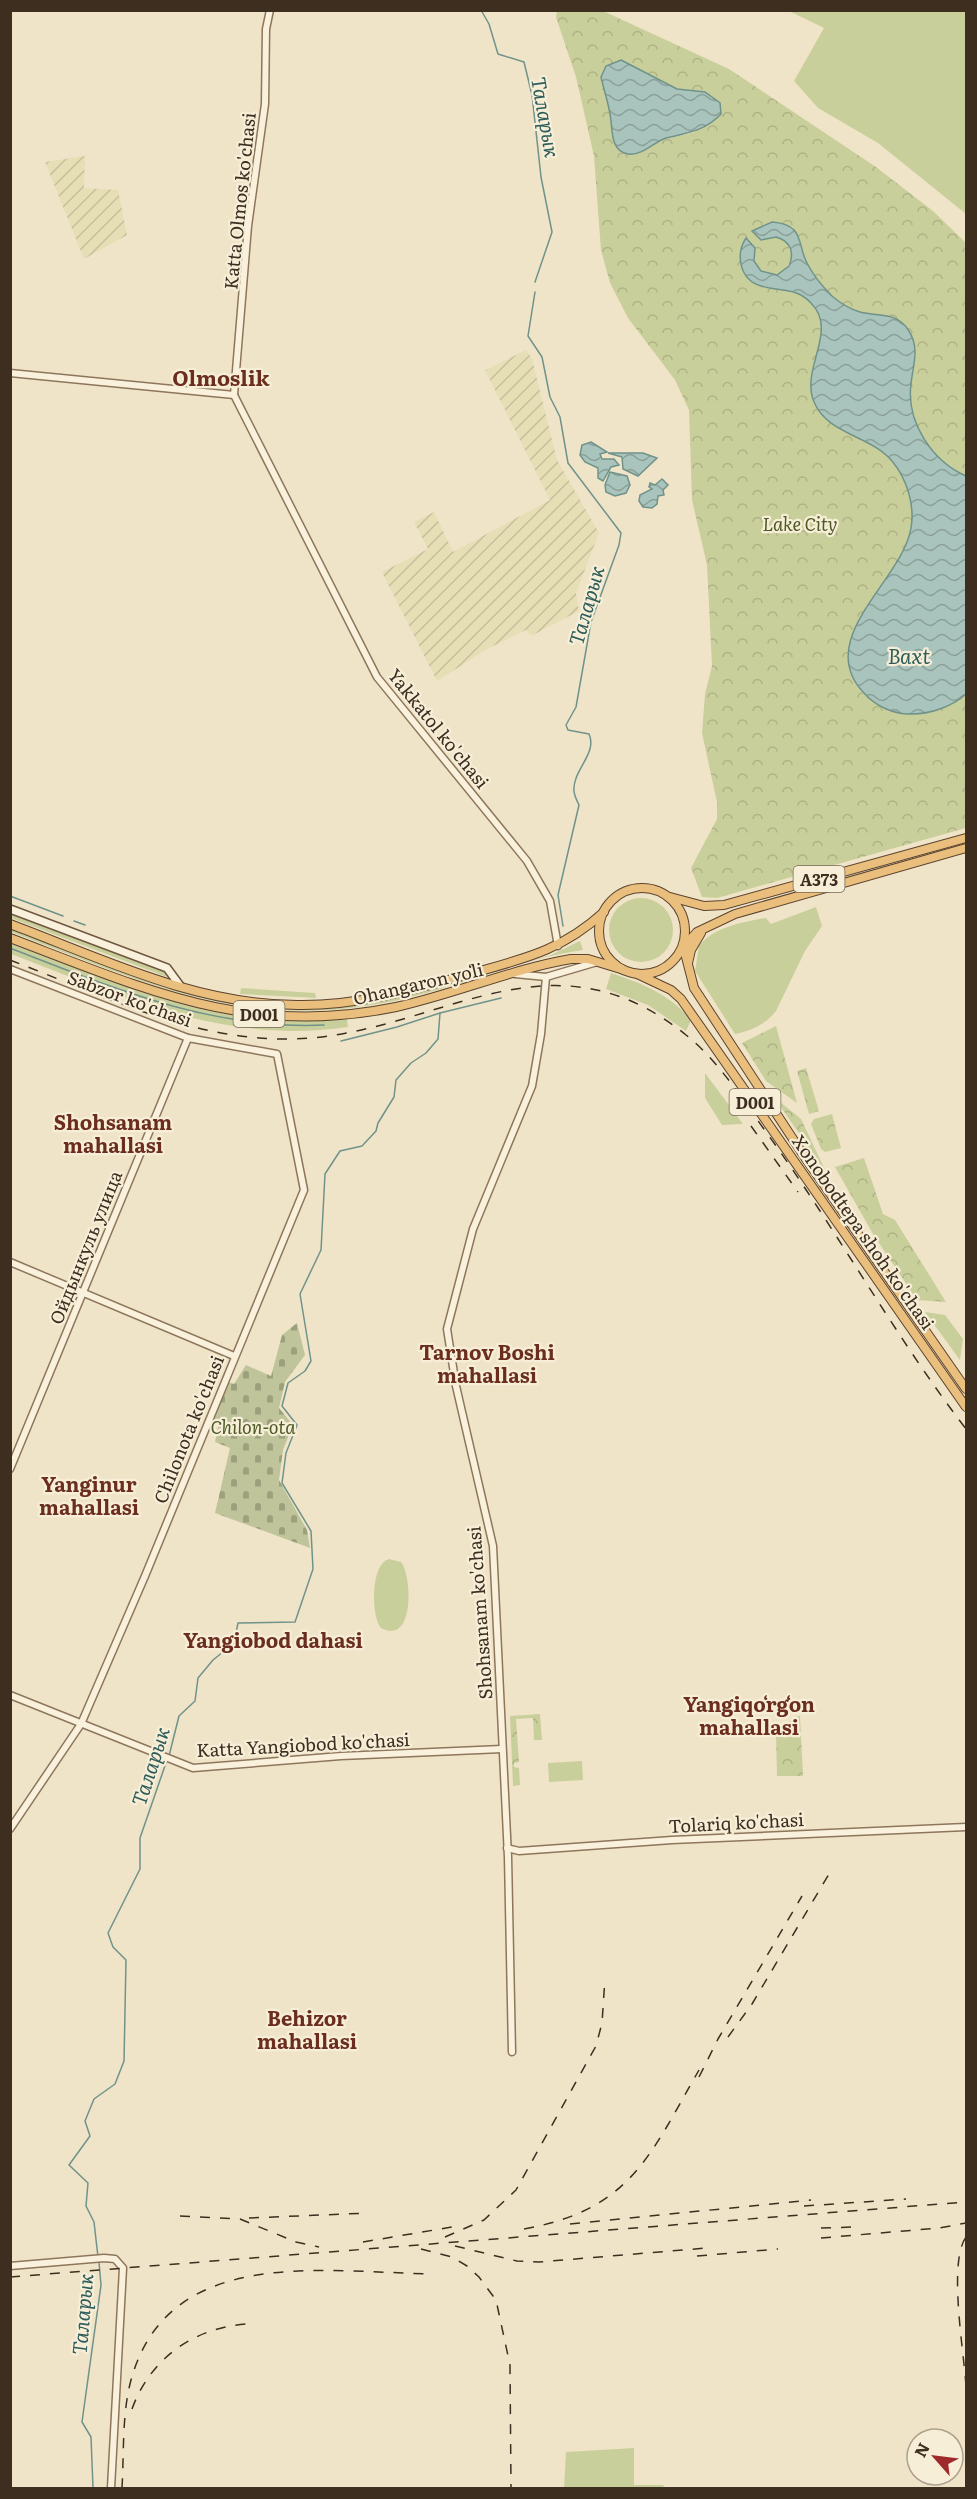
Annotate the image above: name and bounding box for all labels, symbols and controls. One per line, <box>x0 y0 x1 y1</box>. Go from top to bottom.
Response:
water label: Таларык <box>525 74 569 160</box>
street label: Katta Olmos ko'chasi <box>216 111 262 291</box>
district label: Olmoslik <box>172 361 271 392</box>
park label: Lake City <box>762 510 838 537</box>
water label: Таларык <box>559 562 611 648</box>
water label: Baхt <box>888 640 930 670</box>
street label: Yakkatol ko'chasi <box>382 662 496 794</box>
road number: A373 <box>794 866 844 892</box>
street label: Ohangaron yoʻli <box>350 955 486 1011</box>
street label: Sabzor ko'chasi <box>64 963 196 1033</box>
road number: D001 <box>234 1001 284 1027</box>
road number: D001 <box>730 1089 780 1115</box>
district label: Shohsanam mahallasi <box>54 1106 172 1159</box>
street label: Xonobodtepa shoh ko'chasi <box>786 1129 942 1335</box>
street label: Ойдынкуль улица <box>42 1166 128 1328</box>
district label: Tarnov Boshi mahallasi <box>419 1336 555 1389</box>
street label: Chilonota ko'chasi <box>146 1351 230 1507</box>
park label: Chilon-ota <box>210 1413 296 1440</box>
district label: Yanginur mahallasi <box>39 1468 139 1521</box>
street label: Shohsanam ko'chasi <box>459 1525 499 1701</box>
district label: Yangiobod dahasi <box>183 1624 363 1654</box>
district label: Yangiqoʻrgʻon mahallasi <box>683 1688 815 1741</box>
water label: Таларык <box>122 1723 176 1809</box>
street label: Katta Yangiobod ko'chasi <box>196 1725 410 1763</box>
street label: Tolariq ko'chasi <box>668 1805 804 1839</box>
district label: Behizor mahallasi <box>257 2002 357 2055</box>
water label: Таларык <box>63 2272 99 2356</box>
north arrow <box>905 2427 965 2487</box>
text: N <box>907 2438 935 2461</box>

